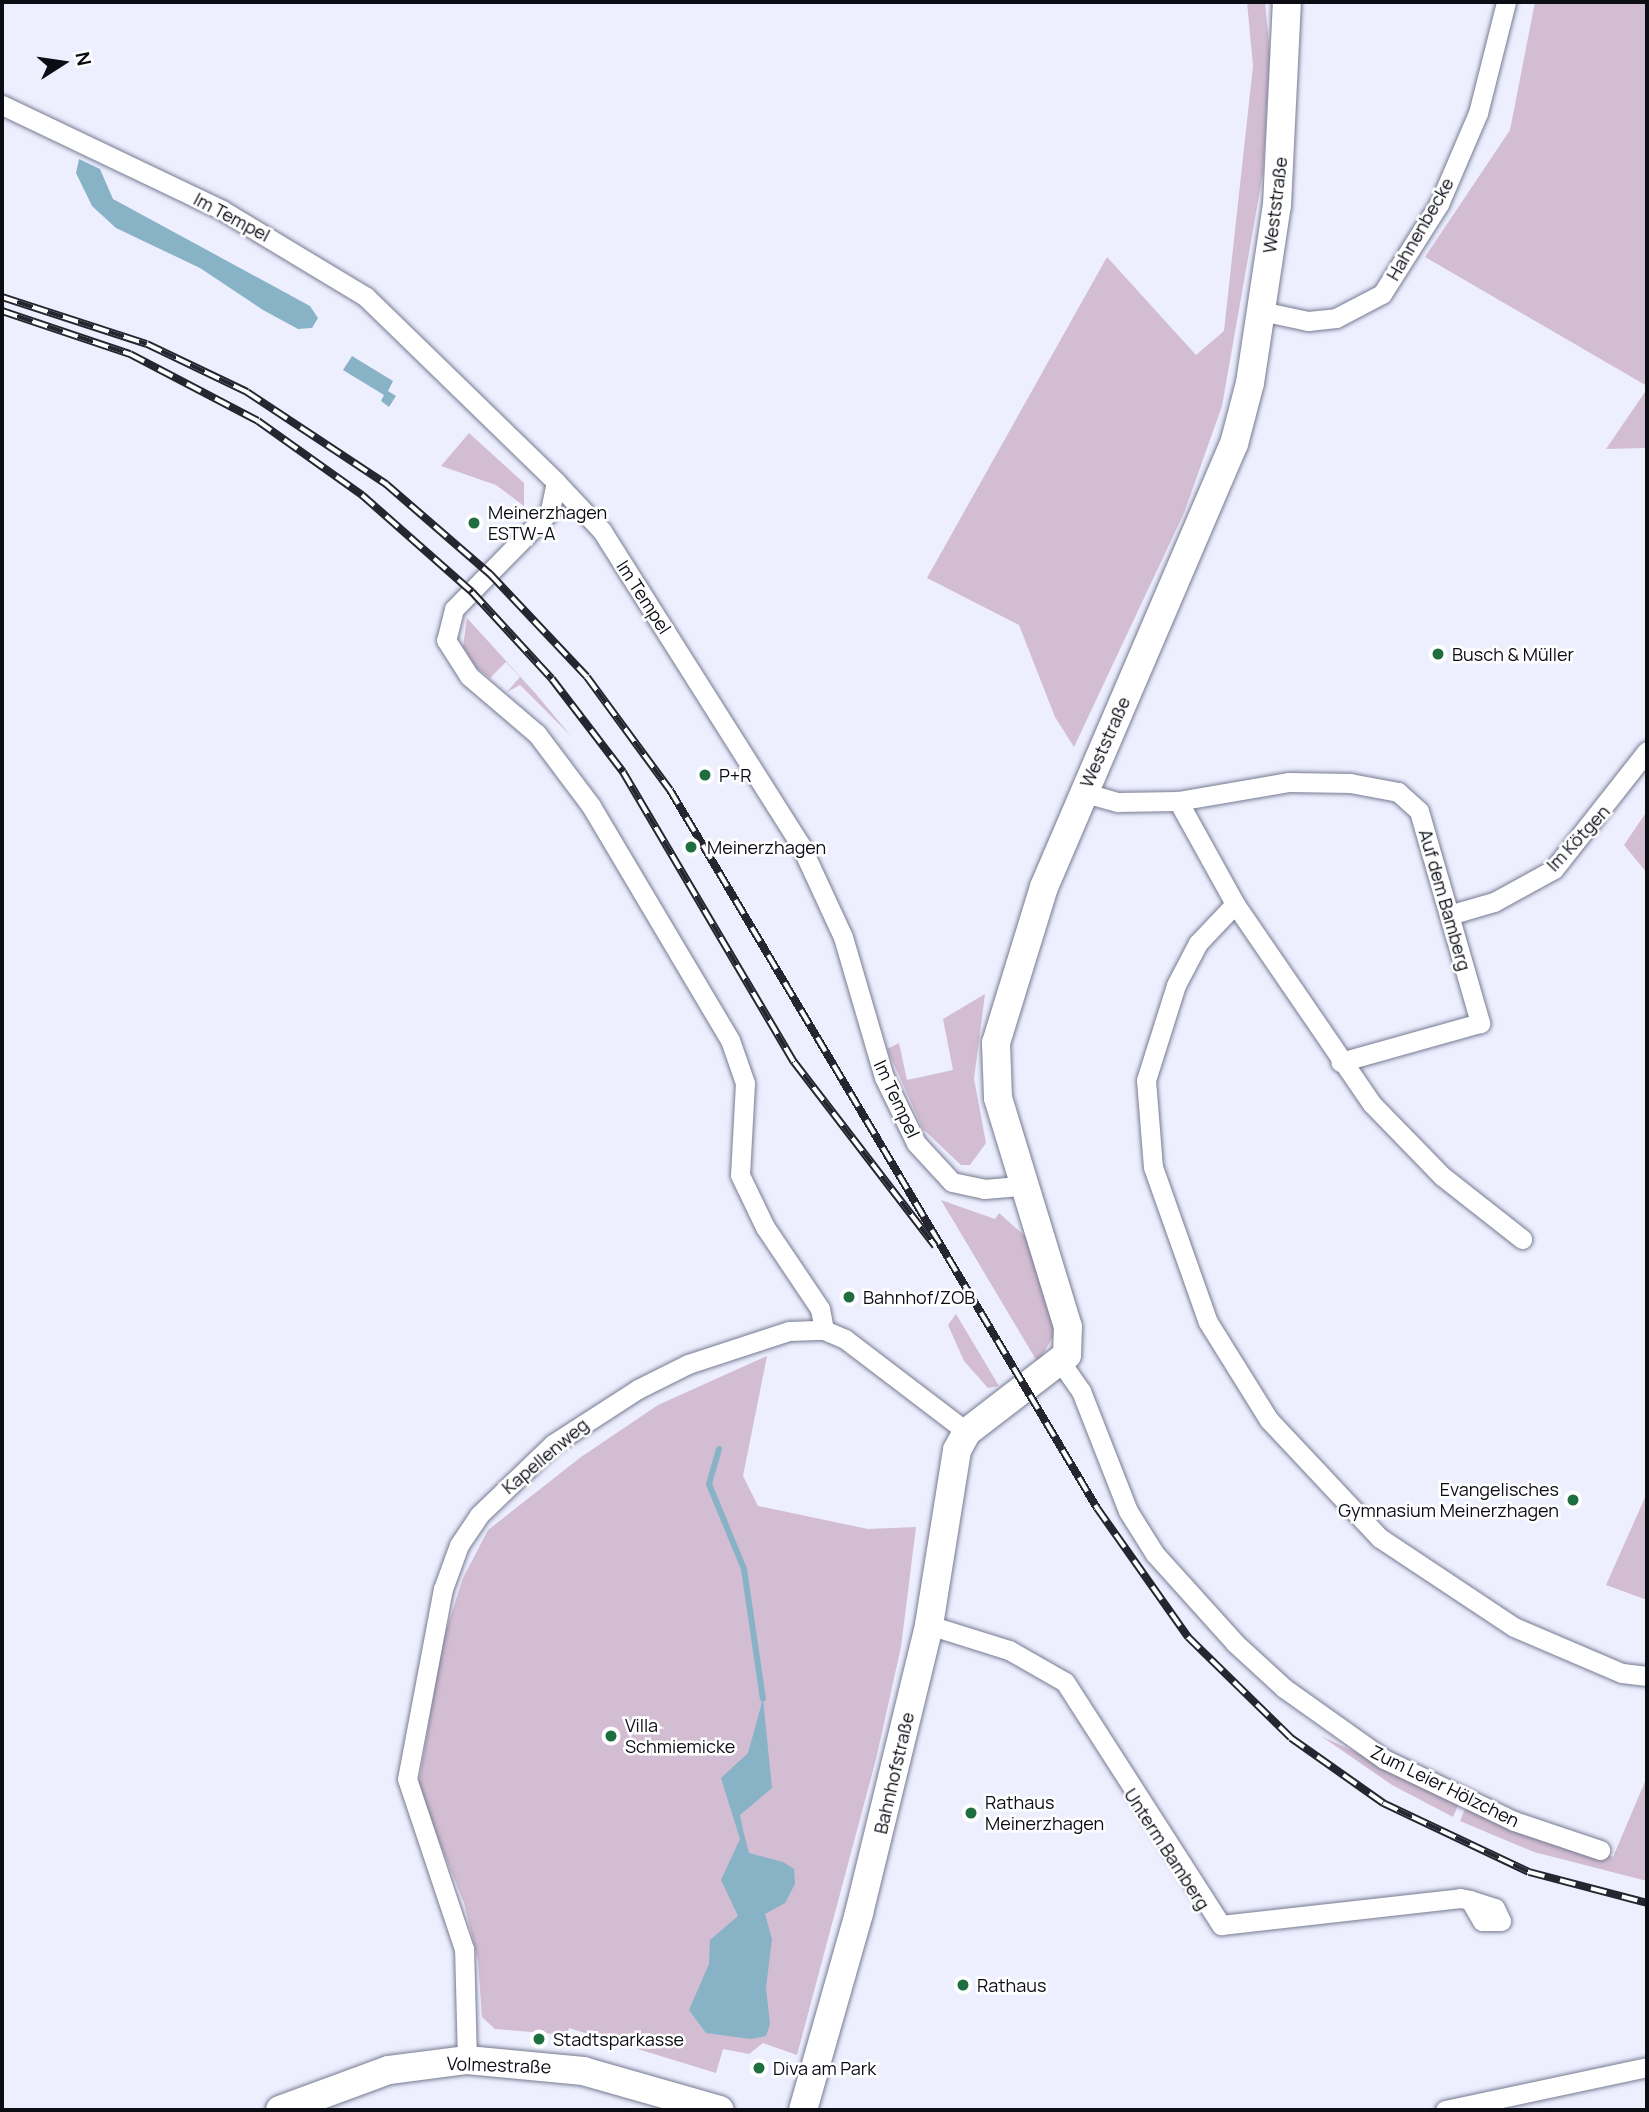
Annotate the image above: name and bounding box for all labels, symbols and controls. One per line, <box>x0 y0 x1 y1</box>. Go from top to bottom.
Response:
north arrow <box>28 28 98 98</box>
text: N <box>69 49 98 68</box>
street label: Weststraße <box>1258 156 1292 254</box>
street label: Hahnenbecke <box>1382 174 1458 284</box>
street label: Im Tempel <box>190 188 274 246</box>
place label: Meinerzhagen ESTW-A <box>488 502 607 544</box>
marker: Meinerzhagen ESTW-A <box>466 515 482 531</box>
street label: Im Tempel <box>612 556 676 638</box>
place label: Busch & Müller <box>1452 643 1574 665</box>
marker: Busch & Müller <box>1430 646 1446 662</box>
street label: Weststraße <box>1075 693 1135 791</box>
place label: P+R <box>719 764 752 786</box>
marker: P+R <box>697 767 713 783</box>
street label: Im Kötgen <box>1542 800 1614 876</box>
street label: Auf dem Bamberg <box>1414 827 1476 973</box>
place label: Meinerzhagen <box>707 836 826 858</box>
marker: Meinerzhagen <box>681 837 701 857</box>
street label: Im Tempel <box>870 1057 924 1141</box>
place label: Bahnhof/ZOB <box>863 1286 975 1308</box>
marker: Bahnhof/ZOB <box>841 1289 857 1305</box>
street label: Kapellenweg <box>498 1414 592 1498</box>
place label: Evangelisches Gymnasium Meinerzhagen <box>1338 1479 1559 1522</box>
marker: Evangelisches Gymnasium Meinerzhagen <box>1565 1492 1581 1508</box>
street label: Bahnhofstraße <box>870 1710 918 1836</box>
place label: Villa Schmiemicke <box>625 1715 735 1758</box>
marker: Villa Schmiemicke <box>603 1728 619 1744</box>
street label: Zum Leier Hölzchen <box>1367 1741 1523 1831</box>
street label: Unterm Bamberg <box>1120 1784 1214 1914</box>
place label: Rathaus Meinerzhagen <box>985 1792 1104 1834</box>
marker: Rathaus Meinerzhagen <box>963 1805 979 1821</box>
place label: Rathaus <box>977 1974 1046 1996</box>
marker: Rathaus <box>955 1977 971 1993</box>
place label: Stadtsparkasse <box>553 2028 684 2050</box>
marker: Stadtsparkasse <box>531 2031 547 2047</box>
street label: Volmestraße <box>446 2052 552 2078</box>
place label: Diva am Park <box>773 2057 876 2079</box>
marker: Diva am Park <box>751 2060 767 2076</box>

